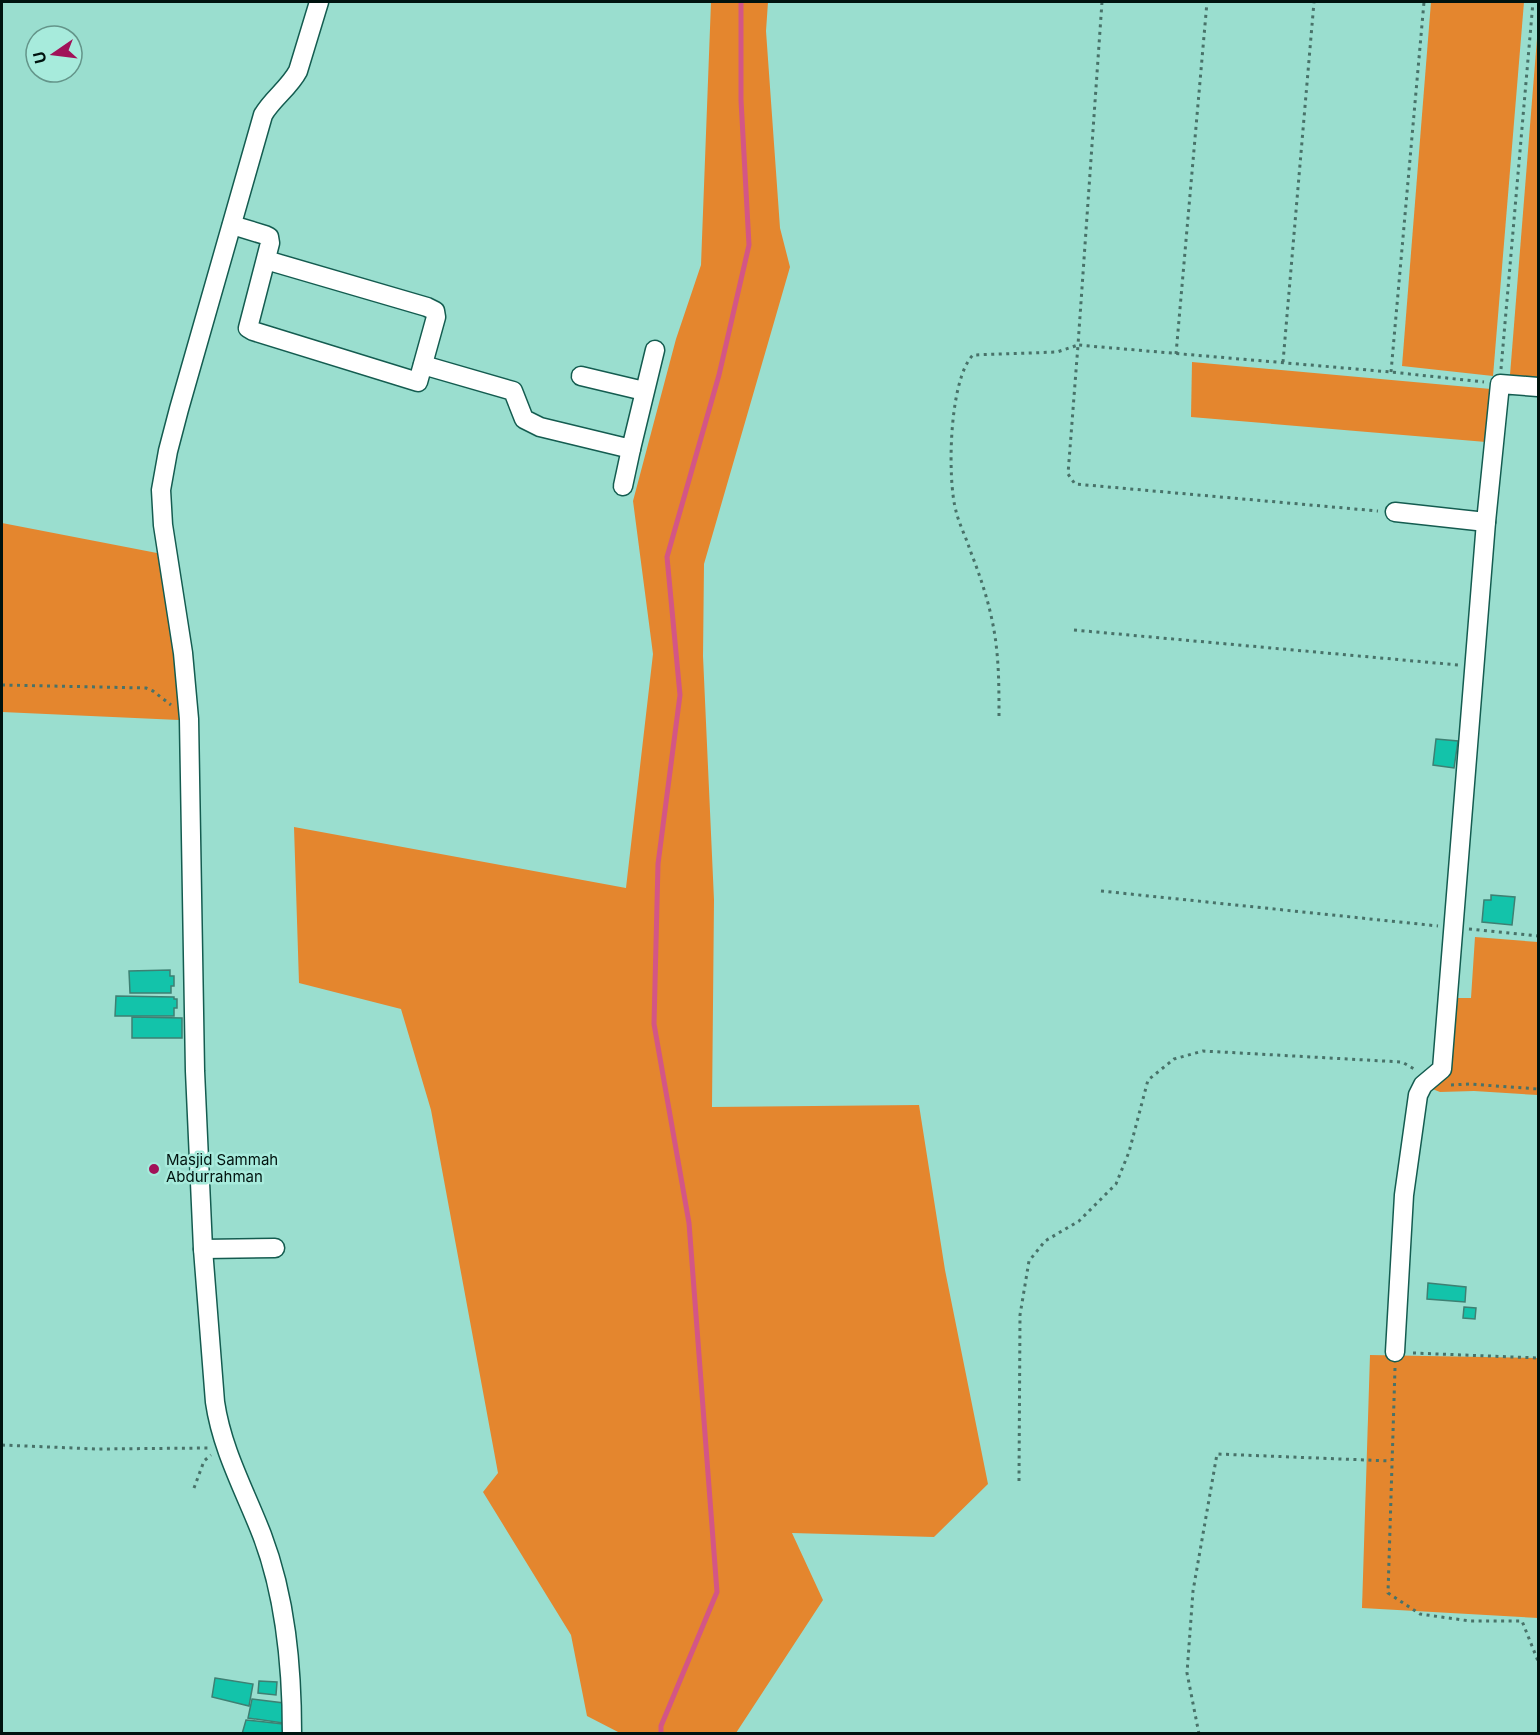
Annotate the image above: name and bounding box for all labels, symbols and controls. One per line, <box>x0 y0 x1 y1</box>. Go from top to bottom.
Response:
north arrow <box>24 24 84 84</box>
text: U <box>28 50 51 66</box>
place label: Masjid Sammah Abdurrahman <box>166 1150 278 1186</box>
marker: Masjid Sammah Abdurrahman <box>147 1162 161 1176</box>

